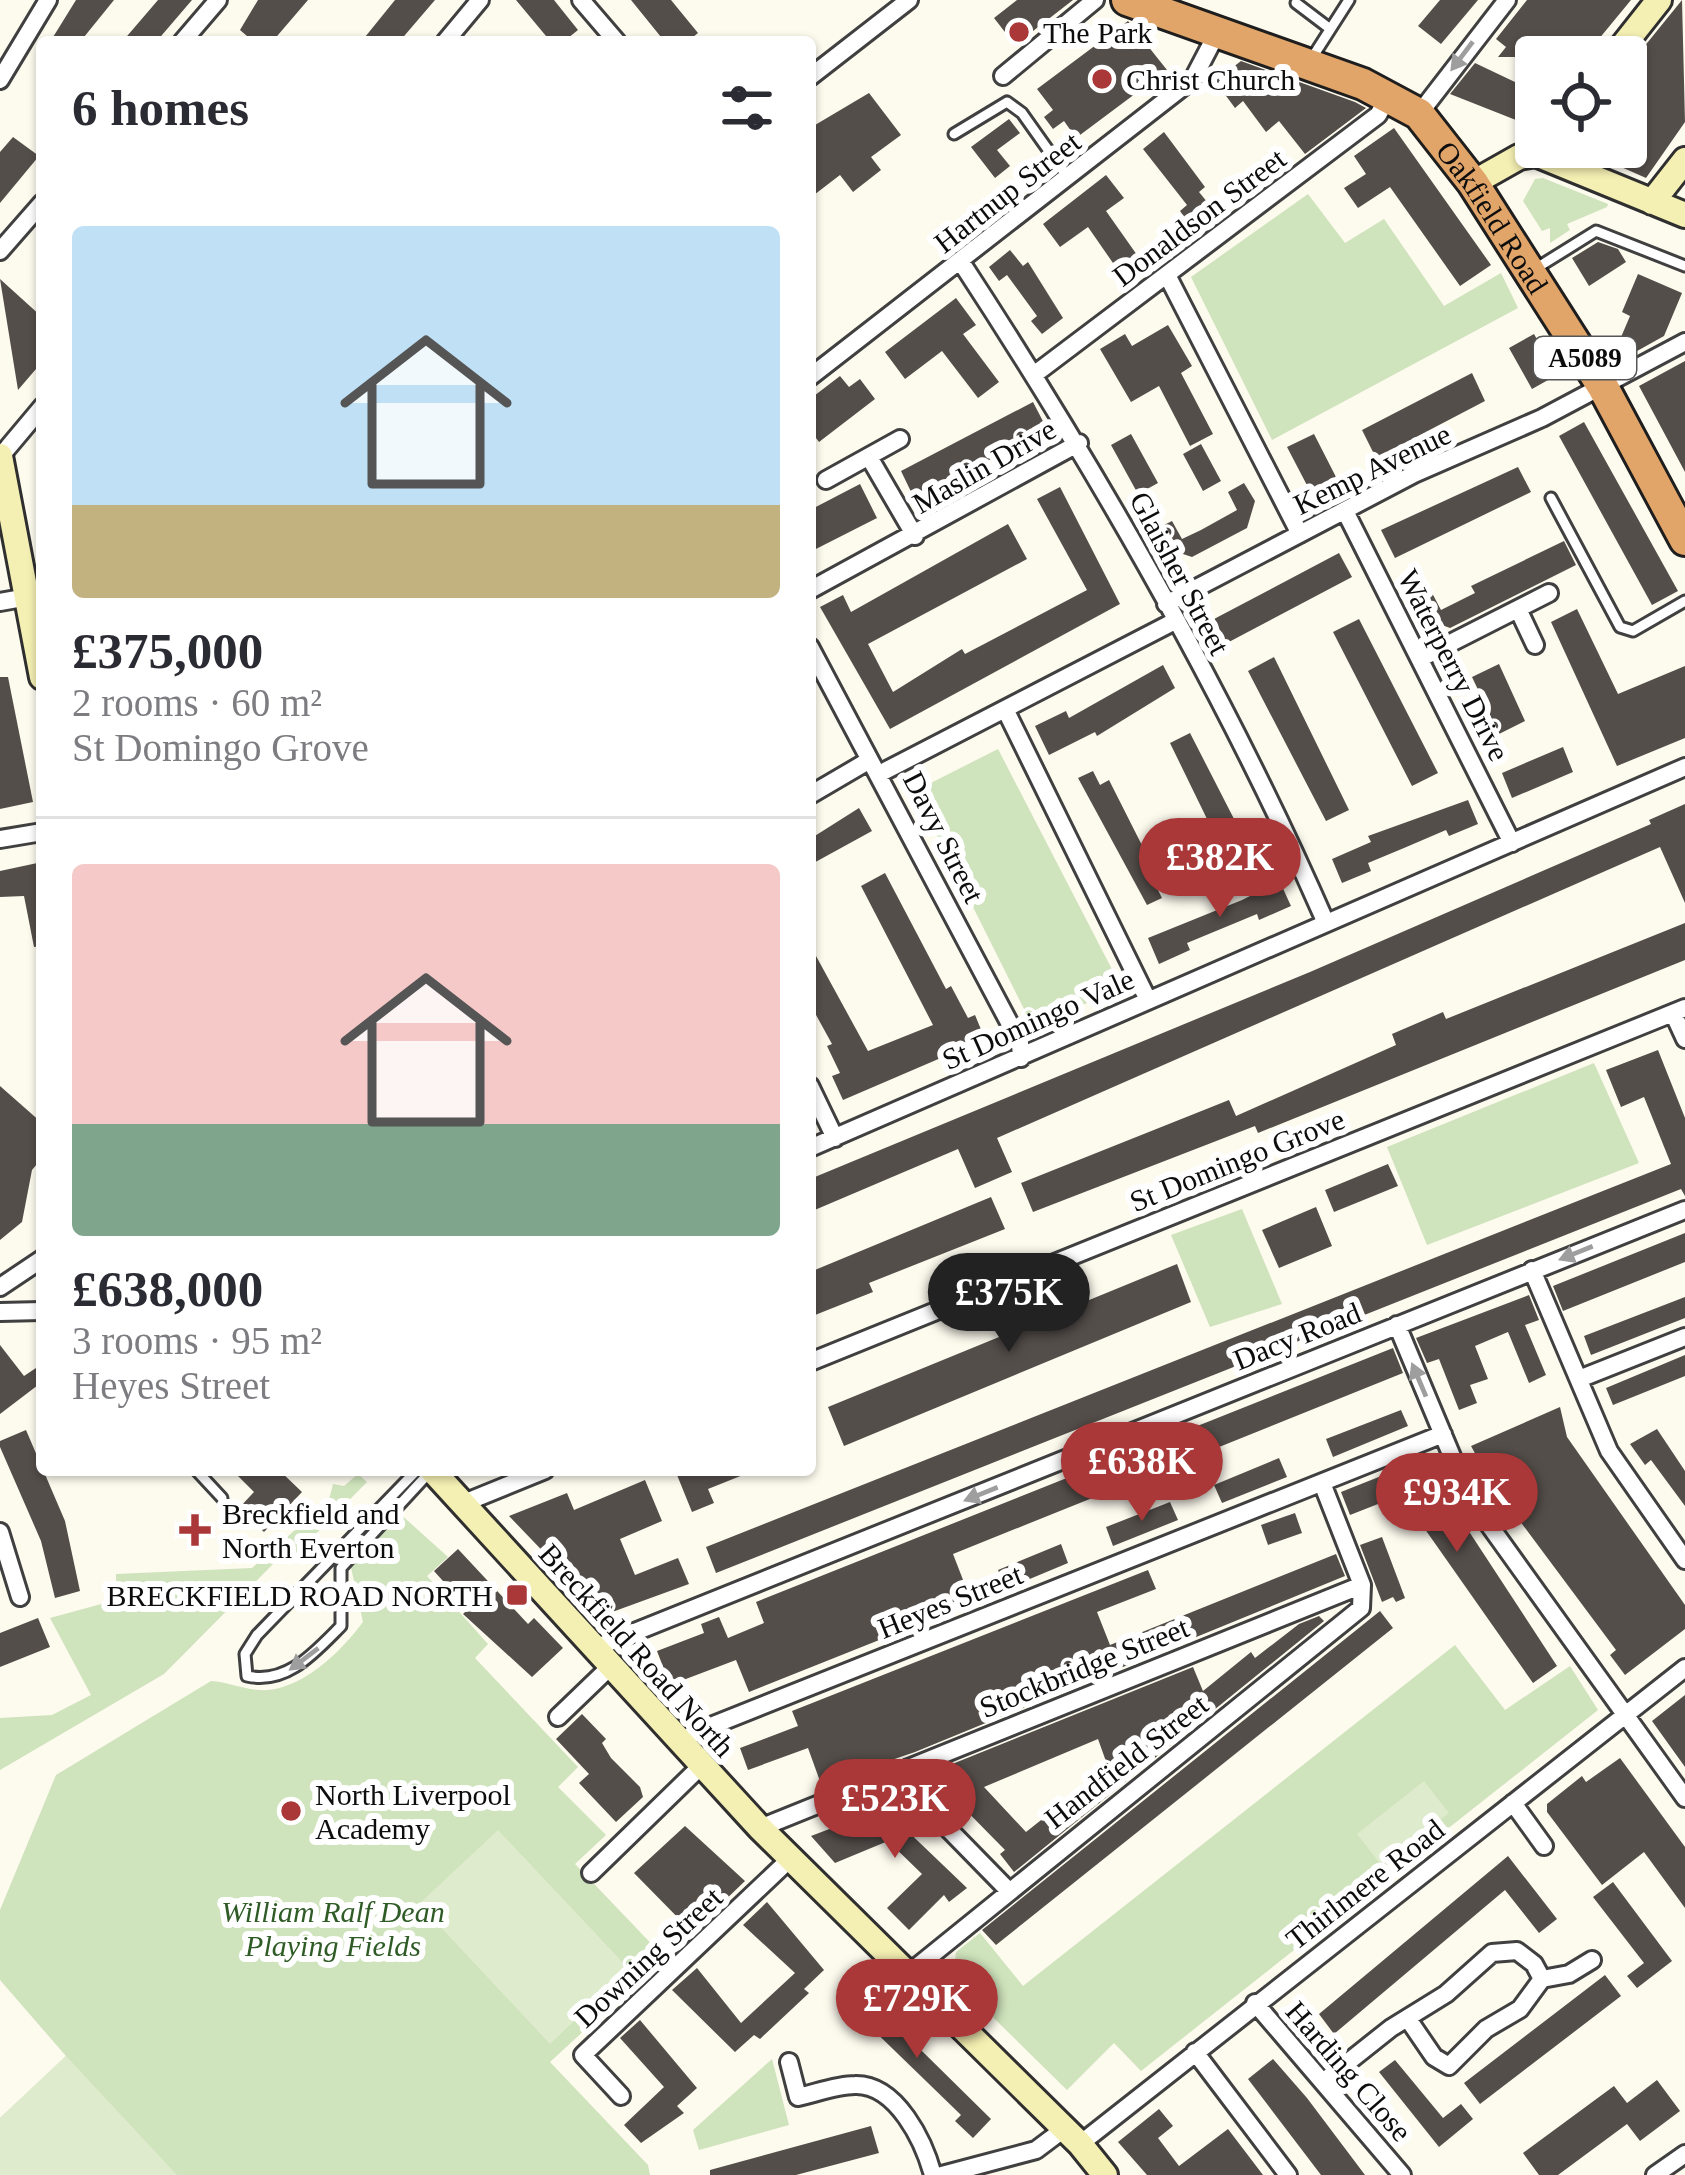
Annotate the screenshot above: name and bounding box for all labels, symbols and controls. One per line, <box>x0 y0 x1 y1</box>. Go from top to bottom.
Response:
place label: The Park <box>1043 16 1152 49</box>
marker: The Park <box>1006 19 1032 45</box>
map controls <box>1515 36 1647 168</box>
button: locate <box>1515 36 1647 168</box>
one-way arrow <box>1450 41 1475 72</box>
place label: Christ Church <box>1126 63 1295 96</box>
marker: Christ Church <box>1089 66 1115 92</box>
icon: filters <box>714 75 780 141</box>
text: 6 homes <box>72 80 249 136</box>
street label: Hartnup Street <box>928 124 1087 259</box>
street label: Oakfield Road <box>1430 135 1555 299</box>
street label: Donaldson Street <box>1106 141 1292 293</box>
icon: home <box>318 304 534 520</box>
road number: A5089 <box>1534 337 1636 379</box>
street label: Maslin Drive <box>907 412 1061 520</box>
street label: Kemp Avenue <box>1288 417 1456 521</box>
street label: Glaisher Street <box>1123 486 1237 660</box>
street label: Waterperry Drive <box>1392 564 1516 766</box>
text: £375,000 <box>72 623 263 679</box>
text: 2 rooms · 60 m² <box>72 681 322 724</box>
text: St Domingo Grove <box>72 726 369 769</box>
street label: Davy Street <box>897 766 991 909</box>
pin: £382K <box>1136 818 1304 920</box>
text: £382K <box>1166 835 1274 878</box>
icon: home <box>318 942 534 1158</box>
street label: St Domingo Vale <box>937 962 1139 1076</box>
street label: St Domingo Grove <box>1125 1102 1349 1218</box>
one-way arrow <box>1558 1244 1594 1263</box>
pin: £375K <box>925 1253 1093 1355</box>
text: £638,000 <box>72 1261 263 1317</box>
text: £375K <box>955 1270 1063 1313</box>
street label: Dacy Road <box>1229 1296 1365 1376</box>
text: 3 rooms · 95 m² <box>72 1319 322 1362</box>
one-way arrow <box>1409 1362 1428 1398</box>
text: Heyes Street <box>72 1364 270 1407</box>
pin: £638K <box>1058 1422 1226 1524</box>
text: £638K <box>1088 1439 1196 1482</box>
pin: £934K <box>1373 1453 1541 1555</box>
text: £934K <box>1403 1470 1511 1513</box>
one-way arrow <box>963 1485 999 1504</box>
place label: Breckfield and North Everton <box>222 1497 399 1564</box>
marker: Breckfield and North Everton <box>179 1514 211 1546</box>
street label: Breckfield Road North <box>533 1537 741 1763</box>
street label: Heyes Street <box>873 1557 1027 1645</box>
place label: BRECKFIELD ROAD NORTH <box>106 1579 493 1612</box>
marker: BRECKFIELD ROAD NORTH <box>504 1582 530 1608</box>
street label: Stockbridge Street <box>975 1610 1194 1724</box>
one-way arrow <box>288 1647 319 1671</box>
street label: Handfield Street <box>1038 1687 1214 1835</box>
pin: £523K <box>811 1759 979 1861</box>
text: £523K <box>841 1776 949 1819</box>
place label: North Liverpool Academy <box>315 1778 511 1845</box>
marker: North Liverpool Academy <box>278 1798 304 1824</box>
street label: Thirlmere Road <box>1280 1812 1450 1956</box>
street label: Downing Street <box>568 1880 729 2034</box>
park label: William Ralf Dean Playing Fields <box>221 1895 445 1962</box>
pin: £729K <box>833 1959 1001 2061</box>
text: £729K <box>863 1976 971 2019</box>
street label: Harding Close <box>1279 1994 1419 2148</box>

